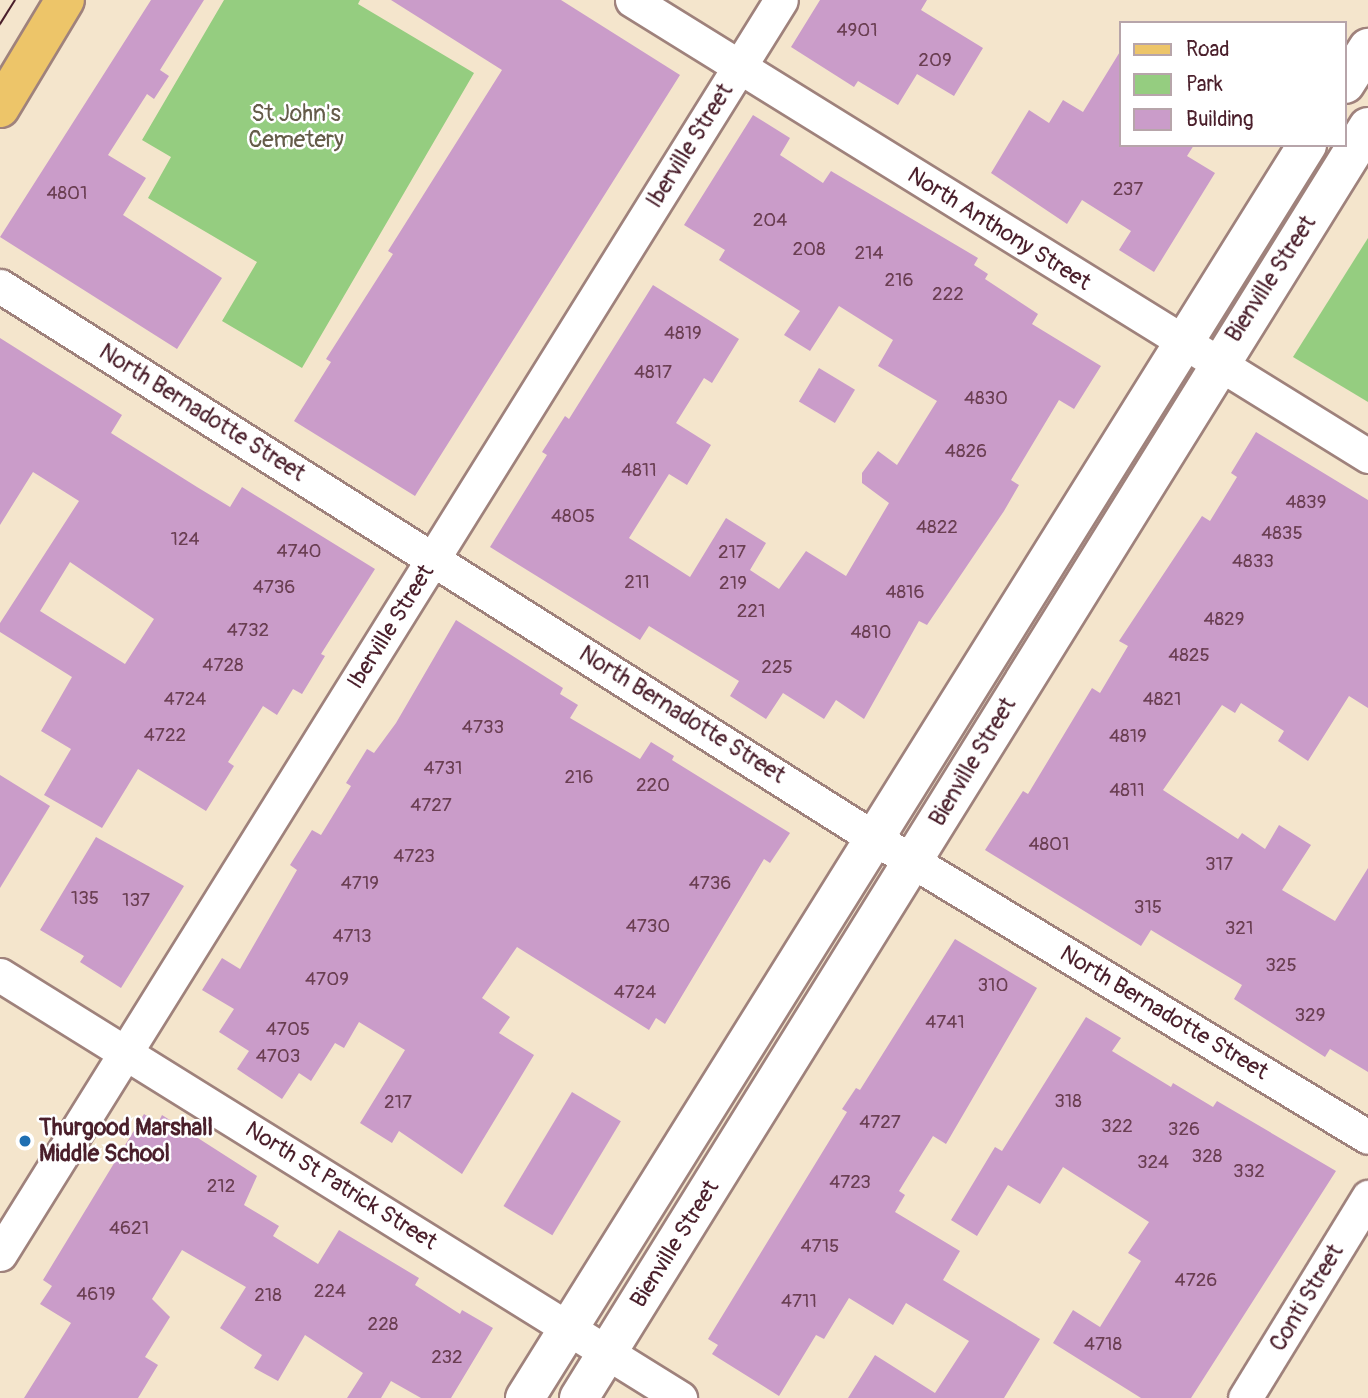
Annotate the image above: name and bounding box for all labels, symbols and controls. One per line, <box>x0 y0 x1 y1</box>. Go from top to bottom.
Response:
house number: 4901 <box>836 20 878 42</box>
legend <box>1120 21 1347 147</box>
text: Road <box>1186 36 1230 63</box>
house number: 209 <box>918 50 952 72</box>
text: Park <box>1186 71 1223 98</box>
street label: Iberville Street <box>641 79 739 213</box>
park label: St John's Cemetery <box>248 100 344 154</box>
text: Building <box>1186 106 1253 133</box>
street label: North Anthony Street <box>902 161 1096 297</box>
house number: 237 <box>1113 179 1143 201</box>
house number: 4801 <box>46 183 88 205</box>
house number: 204 <box>753 210 787 232</box>
street label: Bienville Street <box>1220 211 1322 347</box>
house number: 208 <box>792 239 826 261</box>
house number: 214 <box>854 243 884 265</box>
house number: 216 <box>884 270 914 292</box>
house number: 222 <box>932 284 964 306</box>
house number: 4819 <box>664 323 702 345</box>
street label: North Bernadotte Street <box>94 338 310 488</box>
house number: 4817 <box>634 362 672 384</box>
house number: 4830 <box>964 388 1008 410</box>
house number: 4826 <box>945 441 987 463</box>
house number: 4811 <box>621 460 657 482</box>
house number: 4839 <box>1286 492 1326 514</box>
house number: 4805 <box>551 506 595 528</box>
house number: 4822 <box>916 517 958 539</box>
house number: 4835 <box>1261 523 1303 545</box>
house number: 124 <box>170 529 200 551</box>
house number: 4740 <box>276 541 322 563</box>
house number: 217 <box>718 542 746 564</box>
house number: 4833 <box>1232 551 1274 573</box>
street label: Iberville Street <box>342 560 440 694</box>
house number: 211 <box>624 572 650 594</box>
house number: 219 <box>719 573 747 595</box>
house number: 4736 <box>253 577 295 599</box>
house number: 4816 <box>885 582 925 604</box>
house number: 221 <box>737 601 765 623</box>
house number: 4829 <box>1203 609 1245 631</box>
house number: 4732 <box>227 620 269 642</box>
house number: 4810 <box>850 622 892 644</box>
street label: North Bernadotte Street <box>574 640 790 790</box>
house number: 4825 <box>1168 645 1210 667</box>
house number: 4728 <box>202 655 244 677</box>
house number: 225 <box>761 657 793 679</box>
house number: 4724 <box>164 689 206 711</box>
house number: 4821 <box>1143 689 1181 711</box>
street label: Bienville Street <box>924 693 1022 831</box>
house number: 4733 <box>462 717 504 739</box>
house number: 4722 <box>144 725 186 747</box>
house number: 4819 <box>1109 726 1147 748</box>
house number: 4731 <box>423 758 463 780</box>
house number: 216 <box>564 767 594 789</box>
house number: 220 <box>636 775 670 797</box>
house number: 4811 <box>1109 780 1145 802</box>
house number: 4727 <box>410 795 452 817</box>
house number: 4801 <box>1028 834 1070 856</box>
house number: 4723 <box>393 846 435 868</box>
house number: 317 <box>1205 854 1233 876</box>
house number: 4719 <box>341 873 379 895</box>
house number: 4736 <box>689 873 731 895</box>
house number: 135 <box>71 888 99 910</box>
house number: 137 <box>122 890 150 912</box>
house number: 315 <box>1134 897 1162 919</box>
house number: 4730 <box>626 916 670 938</box>
house number: 321 <box>1225 918 1253 940</box>
house number: 4713 <box>332 926 372 948</box>
street label: North Bernadotte Street <box>1055 940 1273 1086</box>
house number: 325 <box>1265 955 1297 977</box>
house number: 4709 <box>305 969 349 991</box>
house number: 310 <box>977 975 1009 997</box>
house number: 4724 <box>614 982 656 1004</box>
house number: 329 <box>1294 1005 1326 1027</box>
house number: 4741 <box>925 1012 965 1034</box>
house number: 4705 <box>266 1019 310 1041</box>
house number: 4703 <box>256 1046 300 1068</box>
house number: 318 <box>1054 1091 1082 1113</box>
house number: 217 <box>384 1092 412 1114</box>
house number: 4727 <box>859 1112 901 1134</box>
place label: Thurgood Marshall Middle School <box>39 1114 213 1168</box>
street label: North St Patrick Street <box>240 1116 442 1256</box>
house number: 322 <box>1101 1116 1133 1138</box>
house number: 326 <box>1168 1119 1200 1141</box>
marker: Thurgood Marshall Middle School <box>17 1133 33 1149</box>
house number: 328 <box>1192 1146 1222 1168</box>
house number: 324 <box>1137 1152 1169 1174</box>
house number: 332 <box>1233 1161 1265 1183</box>
house number: 4723 <box>829 1172 871 1194</box>
street label: Bienville Street <box>625 1175 725 1313</box>
house number: 212 <box>207 1176 235 1198</box>
house number: 4621 <box>109 1218 149 1240</box>
house number: 4715 <box>801 1236 839 1258</box>
street label: Conti Street <box>1264 1240 1350 1356</box>
house number: 4726 <box>1175 1270 1217 1292</box>
house number: 224 <box>314 1281 346 1303</box>
house number: 4619 <box>76 1284 116 1306</box>
house number: 218 <box>254 1285 282 1307</box>
house number: 4711 <box>781 1291 817 1313</box>
house number: 228 <box>368 1314 398 1336</box>
house number: 4718 <box>1084 1334 1122 1356</box>
house number: 232 <box>431 1347 463 1369</box>

